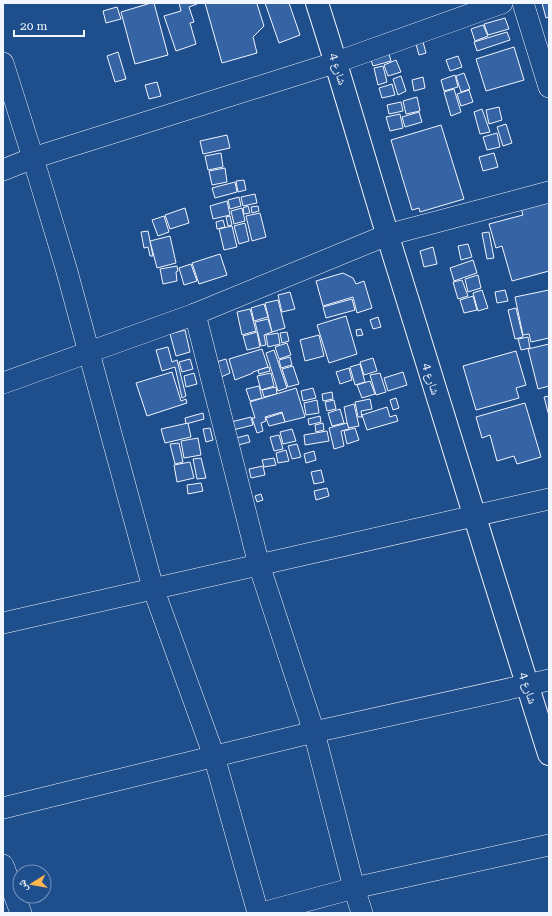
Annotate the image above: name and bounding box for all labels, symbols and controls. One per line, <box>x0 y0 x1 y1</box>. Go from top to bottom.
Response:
scale bar <box>14 12 84 38</box>
text: 20 m <box>20 19 47 33</box>
street label: شارع 4 <box>326 51 349 87</box>
street label: شارع 4 <box>419 361 442 397</box>
street label: شارع 4 <box>515 670 540 706</box>
north arrow <box>12 864 52 904</box>
text: ش <box>15 878 31 893</box>

